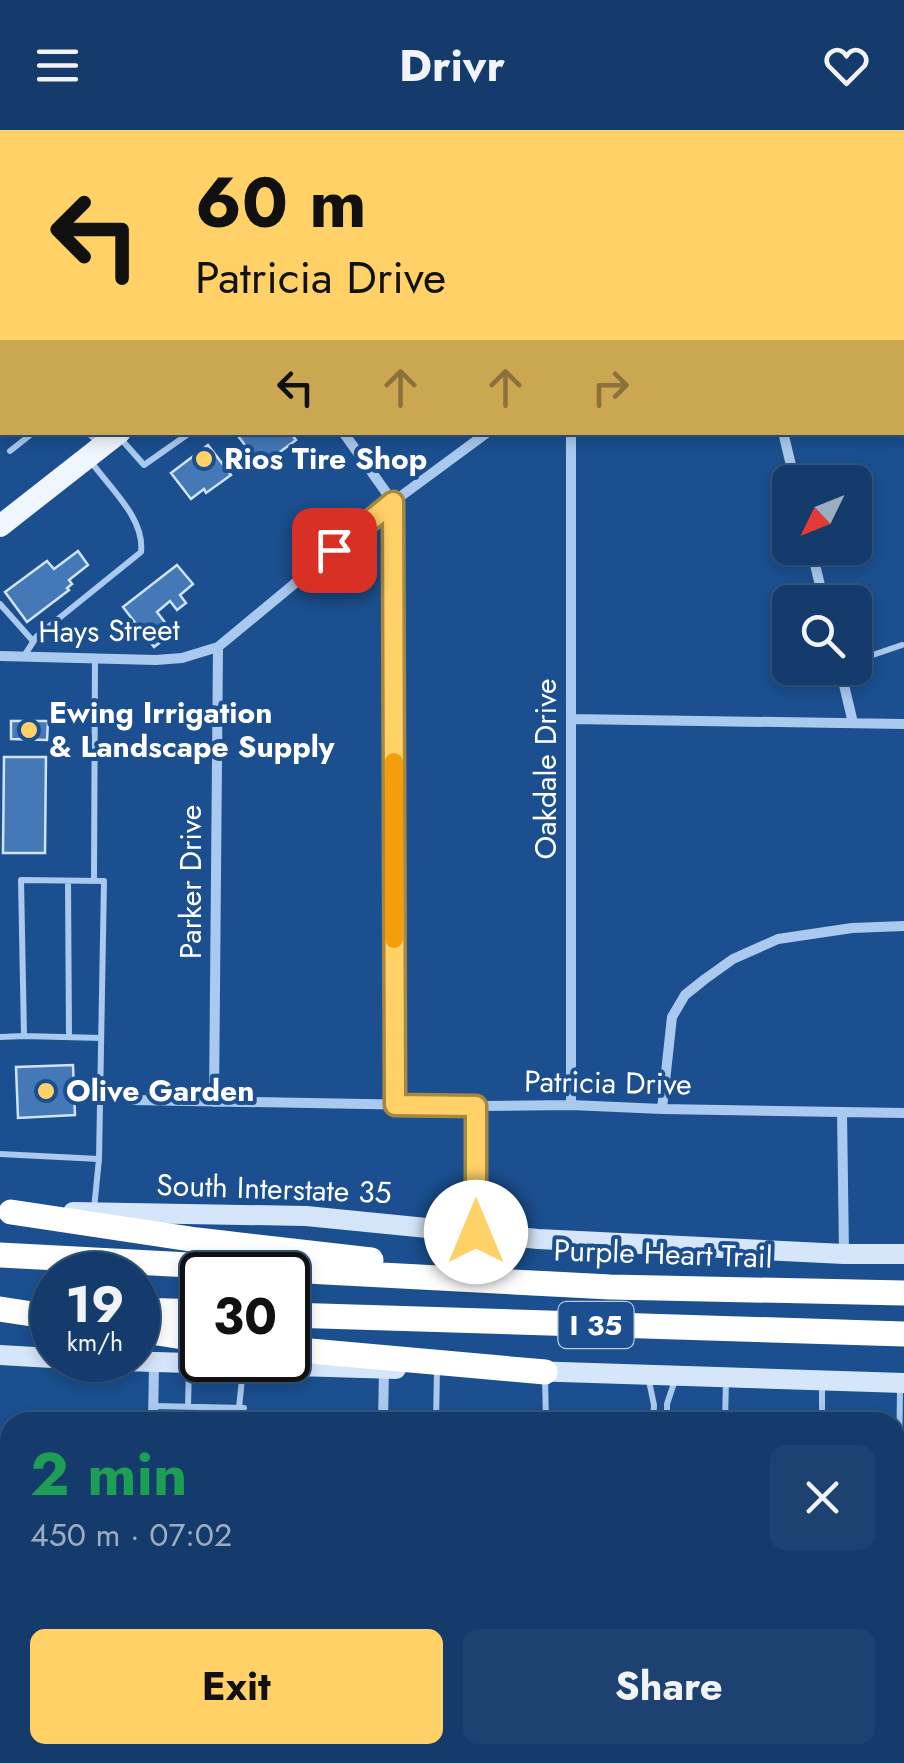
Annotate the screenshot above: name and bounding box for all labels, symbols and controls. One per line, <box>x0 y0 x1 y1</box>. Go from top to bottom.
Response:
text: Drivr <box>399 33 505 98</box>
icon: menu <box>30 38 85 93</box>
icon: heart <box>819 38 874 93</box>
text: 60 m <box>195 152 367 253</box>
icon: left <box>30 170 160 300</box>
text: Patricia Drive <box>195 245 446 310</box>
icon: left <box>268 360 323 415</box>
icon: ahead <box>373 360 428 415</box>
icon: ahead <box>478 360 533 415</box>
icon: right <box>583 360 638 415</box>
place label: Rios Tire Shop <box>224 437 427 480</box>
marker: Rios Tire Shop <box>193 448 215 470</box>
north arrow <box>772 465 872 565</box>
map controls <box>772 465 872 685</box>
pin <box>292 508 377 593</box>
icon: arrive <box>307 523 362 578</box>
button: search <box>772 585 872 685</box>
street label: Hays Street <box>38 608 181 653</box>
street label: Oakdale Drive <box>524 679 567 859</box>
place label: Ewing Irrigation & Landscape Supply <box>49 691 335 768</box>
marker: Ewing Irrigation & Landscape Supply <box>18 719 40 741</box>
street label: Parker Drive <box>169 805 212 959</box>
street label: Patricia Drive <box>524 1060 692 1105</box>
place label: Olive Garden <box>66 1069 254 1112</box>
marker: Olive Garden <box>35 1080 57 1102</box>
street label: South Interstate 35 <box>156 1163 392 1214</box>
position arrow <box>424 1180 528 1284</box>
street label: Purple Heart Trail <box>553 1228 773 1279</box>
speed limit sign: 30 <box>180 1252 310 1382</box>
text: 19 <box>66 1268 124 1341</box>
road number: I 35 <box>558 1302 634 1348</box>
text: km/h <box>67 1324 123 1360</box>
text: 2 min <box>30 1431 188 1518</box>
button: close <box>770 1445 875 1550</box>
text: 450 m · 07:02 <box>30 1512 232 1558</box>
button: Exit <box>30 1629 443 1744</box>
button: Share <box>463 1629 875 1744</box>

